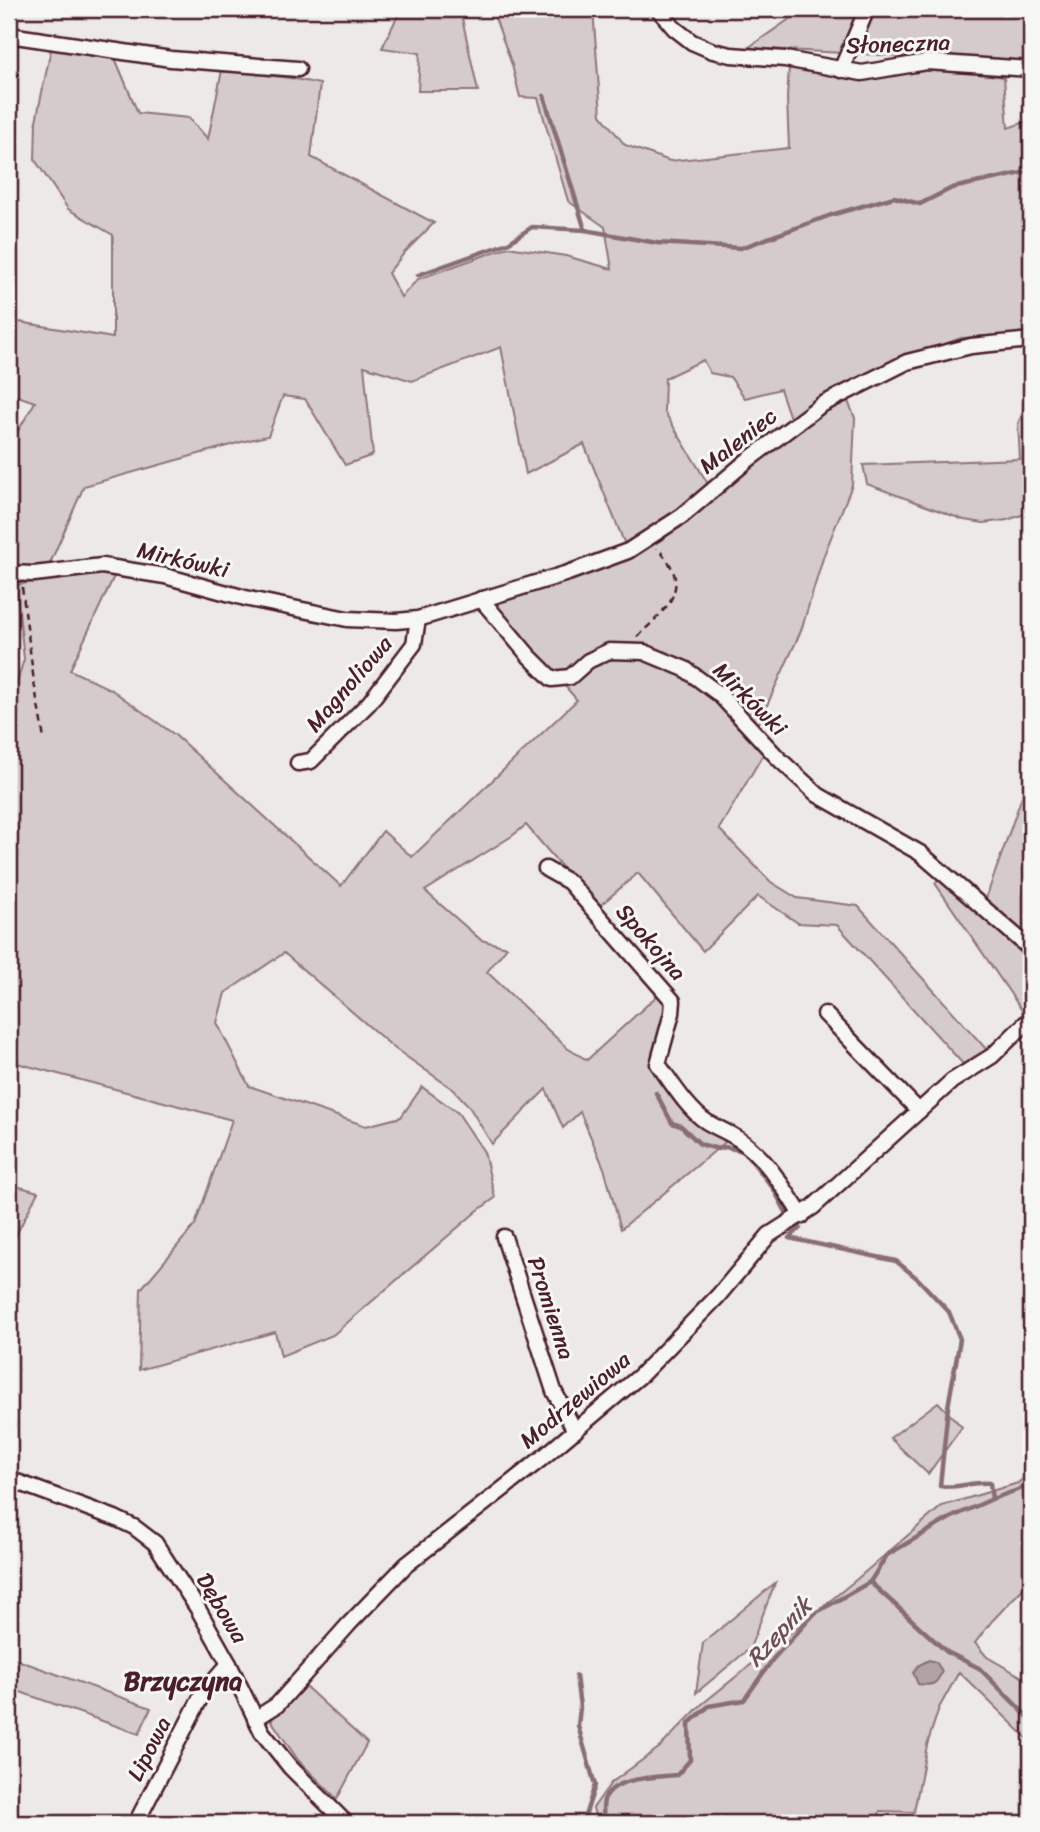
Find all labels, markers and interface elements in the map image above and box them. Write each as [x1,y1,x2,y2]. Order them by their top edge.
street label: Słoneczna [845,22,951,66]
street label: Maleniec [690,397,787,485]
street label: Mirkówki [133,530,234,591]
street label: Magnoliowa [295,626,403,742]
street label: Mirkówki [703,652,798,747]
street label: Spokojna [605,894,697,991]
street label: Promienna [515,1251,587,1365]
street label: Modrzewiowa [510,1340,641,1459]
street label: Dębowa [185,1564,260,1652]
water label: Rzepnik [735,1585,825,1677]
district label: Brzyczyna [124,1658,242,1704]
street label: Lipowa [115,1709,183,1789]

